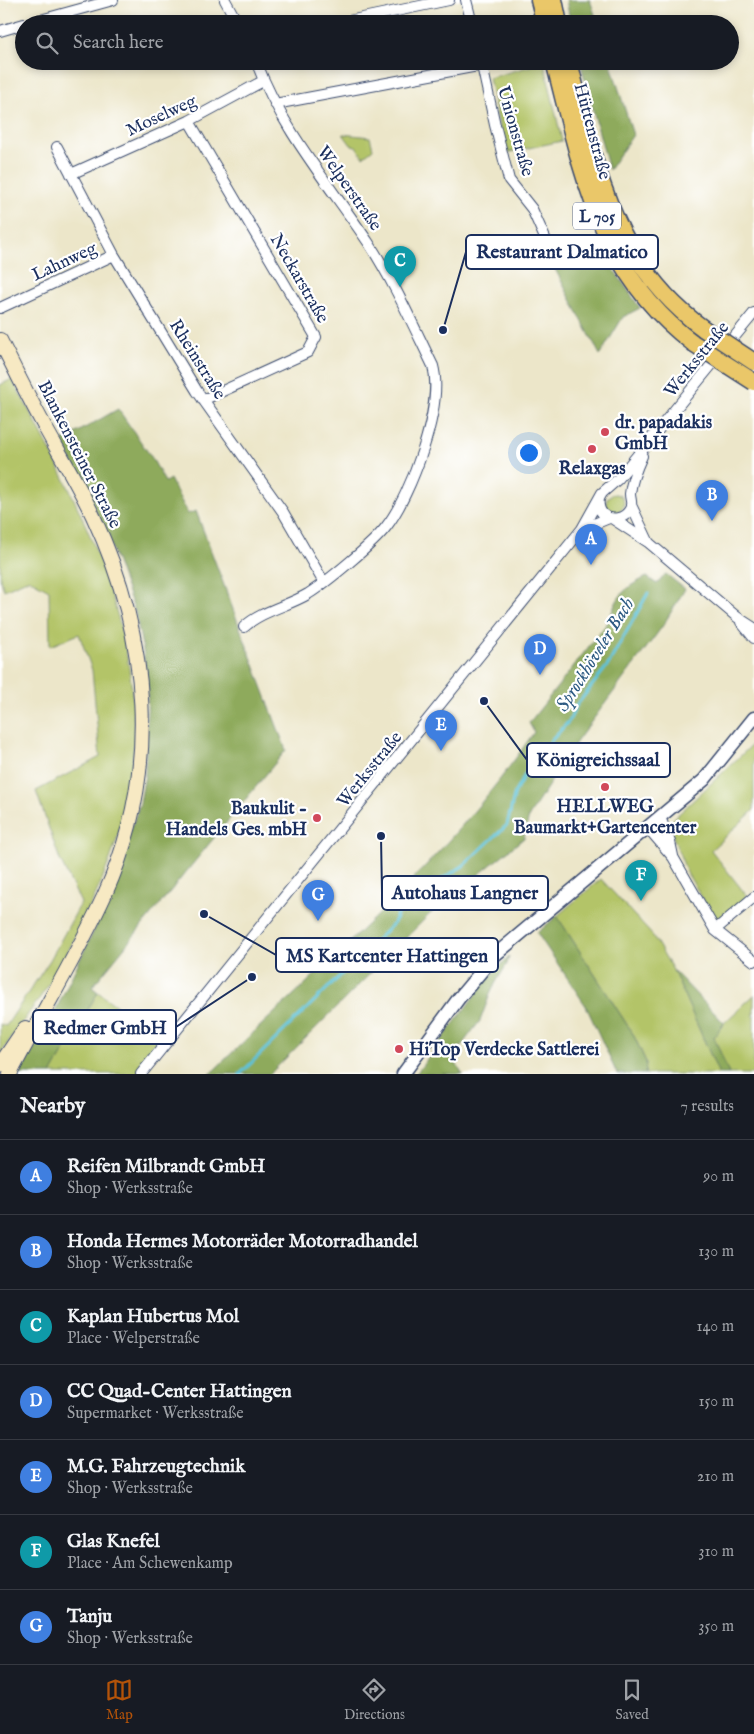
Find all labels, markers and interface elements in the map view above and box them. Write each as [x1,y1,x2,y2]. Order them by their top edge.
search box [15,15,739,70]
icon: search [33,29,61,57]
text: Search here [73,31,164,55]
street label: Hüttenstraße [568,81,615,182]
street label: Unionstraße [491,84,538,179]
street label: Moselweg [123,90,201,143]
street label: Welperstraße [311,142,386,236]
road number: L 705 [573,202,621,230]
street label: Neckarstraße [264,230,334,328]
callout: Restaurant Dalmatico [466,235,658,269]
street label: Lahnweg [28,237,101,287]
text: Restaurant Dalmatico [476,241,648,265]
pin: C [384,246,416,287]
street label: Rheinstraße [163,315,230,404]
street label: Werksstraße [659,317,735,403]
street label: Blankensteiner Straße [31,377,126,532]
place label: dr. papadakis GmbH [615,412,713,456]
marker: dr. papadakis GmbH [599,426,611,438]
your location [516,440,542,466]
marker: Relaxgas [586,443,598,455]
place label: Relaxgas [558,458,626,481]
pin: B [696,480,728,521]
pin: A [575,524,607,565]
water label: Sprockhöveler Bach [551,594,640,716]
pin: D [524,634,556,675]
pin: E [425,710,457,751]
street label: Werksstraße [332,727,408,813]
callout: Königreichssaal [527,743,670,777]
text: Königreichssaal [536,749,660,773]
marker: HELLWEG Baumarkt+Gartencenter [599,781,611,793]
place label: HELLWEG Baumarkt+Gartencenter [514,796,697,840]
place label: Baukulit - Handels Ges. mbH [166,798,308,842]
marker: Baukulit - Handels Ges. mbH [311,812,323,824]
pin: F [625,860,657,901]
callout: Autohaus Langner [382,876,548,910]
pin: G [302,880,334,921]
text: Autohaus Langner [391,882,539,906]
callout: MS Kartcenter Hattingen [276,938,498,972]
text: MS Kartcenter Hattingen [286,945,488,969]
callout: Redmer GmbH [33,1010,176,1044]
text: Redmer GmbH [43,1017,167,1041]
place label: HiTop Verdecke Sattlerei [409,1039,599,1062]
marker: HiTop Verdecke Sattlerei [393,1043,405,1055]
text: Nearby [20,1093,85,1120]
text: 7 results [680,1097,734,1117]
text: Reifen Milbrandt GmbH [67,1155,265,1179]
text: A [31,1167,41,1187]
text: 90 m [703,1167,734,1187]
text: Shop · Werksstraße [67,1179,193,1199]
text: Honda Hermes Motorräder Motorradhandel [67,1230,418,1254]
text: B [31,1242,41,1262]
text: 130 m [698,1242,734,1262]
text: Shop · Werksstraße [67,1254,193,1274]
text: Kaplan Hubertus Mol [67,1305,239,1329]
text: C [30,1317,42,1337]
text: 140 m [696,1317,734,1337]
text: Place · Welperstraße [67,1329,200,1349]
text: CC Quad-Center Hattingen [67,1380,292,1404]
text: D [30,1392,42,1412]
text: 150 m [699,1392,734,1412]
text: Supermarket · Werksstraße [67,1404,244,1424]
text: M.G. Fahrzeugtechnik [67,1455,245,1479]
text: E [30,1467,42,1487]
text: 210 m [697,1467,734,1487]
text: Shop · Werksstraße [67,1479,193,1499]
text: Glas Knefel [67,1530,160,1554]
text: F [31,1542,41,1562]
text: 310 m [698,1542,734,1562]
text: Place · Am Schewenkamp [67,1554,233,1574]
text: Tanju [67,1605,112,1629]
text: G [30,1617,42,1637]
text: 350 m [699,1617,734,1637]
text: Shop · Werksstraße [67,1629,193,1649]
tab: Map [105,1676,133,1724]
tab: Directions [344,1676,405,1724]
tab: Saved [616,1676,649,1724]

